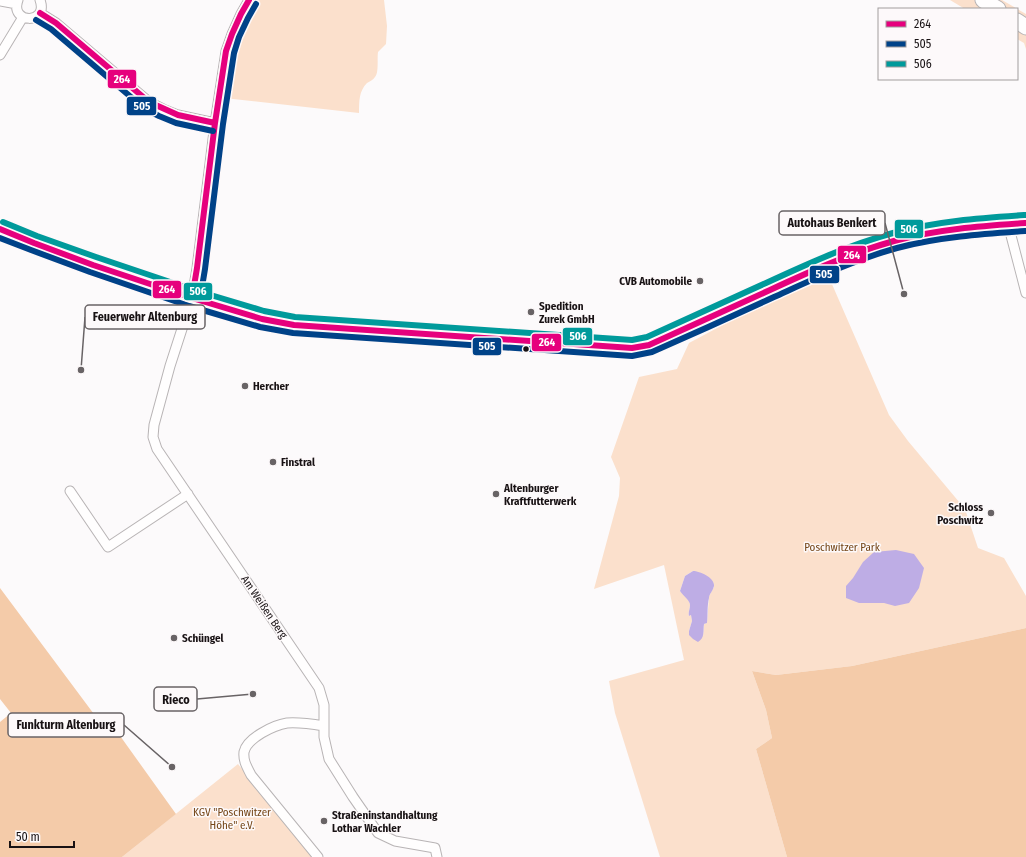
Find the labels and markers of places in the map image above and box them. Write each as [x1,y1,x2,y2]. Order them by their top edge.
callout: Autohaus Benkert [779,211,885,235]
place label: CVB Automobile [619,275,692,288]
marker: CVB Automobile [695,276,705,286]
place label: Spedition Zurek GmbH [539,300,595,326]
callout: Feuerwehr Altenburg [85,305,205,329]
marker: Spedition Zurek GmbH [526,307,536,317]
unlabelled marker [521,344,531,354]
place label: Hercher [253,380,290,393]
marker: Hercher [240,381,250,391]
place label: Finstral [281,456,316,469]
marker: Finstral [268,457,278,467]
place label: Altenburger Kraftfutterwerk [503,482,577,508]
marker: Altenburger Kraftfutterwerk [491,489,501,499]
place label: Schloss Poschwitz [937,501,983,527]
marker: Schloss Poschwitz [986,508,996,518]
place label: Schüngel [182,632,225,645]
marker: Schüngel [169,633,179,643]
callout: Rieco [154,687,197,711]
callout: Funkturm Altenburg [8,713,124,737]
place label: Straßeninstandhaltung Lothar Wachler [332,809,438,835]
marker: Straßeninstandhaltung Lothar Wachler [319,816,329,826]

